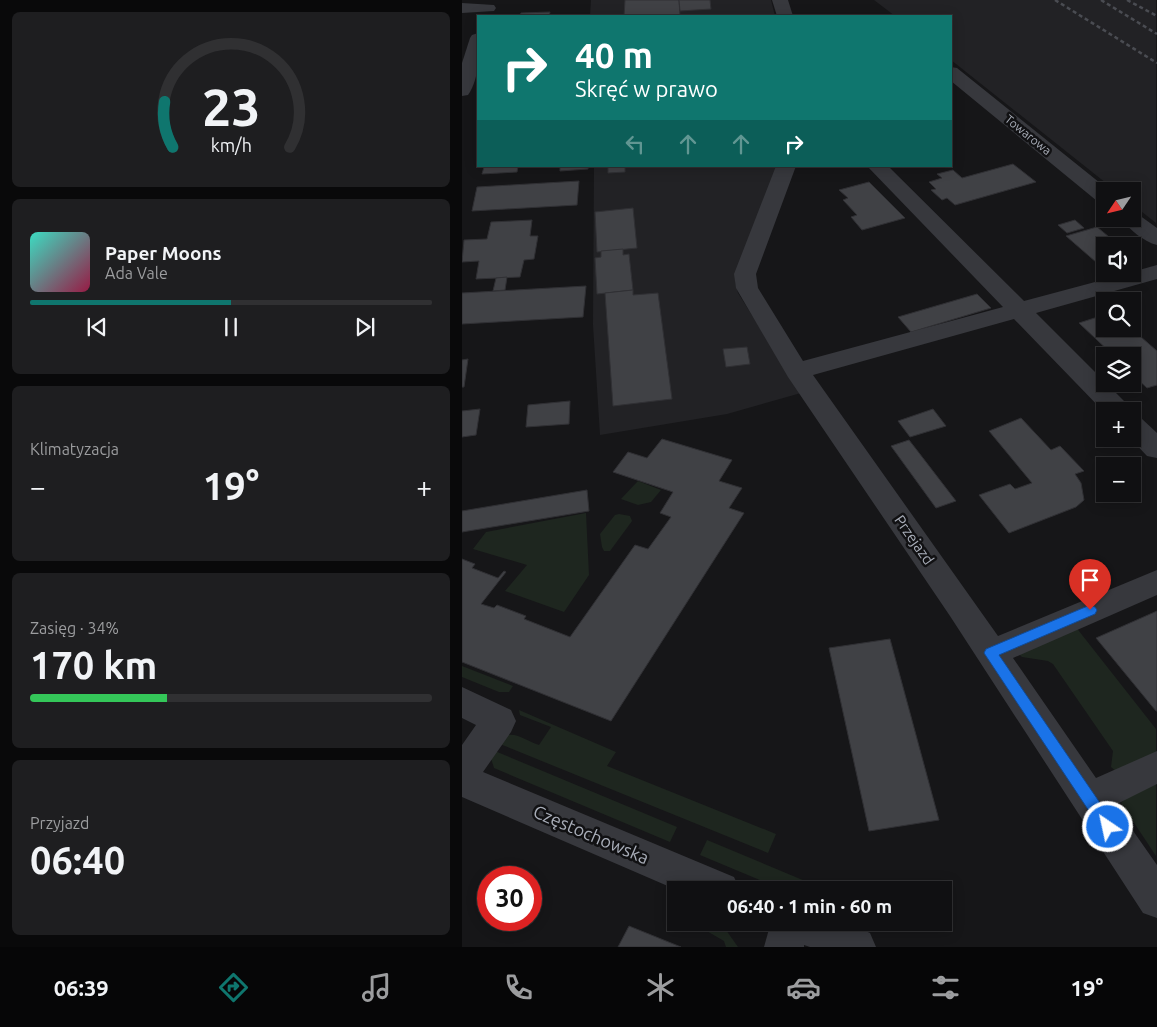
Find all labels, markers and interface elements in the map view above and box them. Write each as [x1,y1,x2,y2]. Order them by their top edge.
icon: right [492,35,557,100]
text: 40 m [575,35,653,75]
text: Skręć w prawo [575,76,718,101]
text: 23 [202,78,260,136]
street label: Towarowa [1003,112,1054,157]
icon: left [621,130,649,158]
icon: ahead [674,130,702,158]
icon: ahead [727,130,755,158]
icon: right [780,130,808,158]
text: km/h [210,135,252,155]
north arrow [1096,182,1141,228]
map controls [1096,182,1141,502]
button: sound [1096,237,1141,282]
text: Paper Moons [105,242,222,264]
text: Ada Vale [105,264,168,282]
button: search [1096,292,1141,337]
icon: previous [83,313,111,341]
icon: pause [217,313,245,341]
icon: next [351,313,379,341]
button: layers [1096,347,1141,392]
button: + [1096,402,1141,447]
text: Klimatyzacja [30,440,119,458]
button: − [1096,457,1141,502]
text: 19° [203,465,259,507]
text: − [30,471,46,502]
text: + [416,471,432,502]
street label: Przejazd [891,512,938,568]
pin [1069,559,1111,610]
icon: arrive [1076,566,1104,594]
text: Zasięg · 34% [30,619,119,637]
text: 170 km [30,644,157,686]
position arrow [1081,800,1133,852]
street label: Częstochowska [531,801,652,867]
text: Przyjazd [30,814,89,832]
text: 06:40 [30,839,125,881]
speed limit sign: 30 [477,866,542,931]
text: 06:40 · 1 min · 60 m [727,895,892,917]
icon: directions [216,970,251,1005]
icon: music [359,970,394,1005]
icon: phone [501,970,536,1005]
icon: climate [643,970,678,1005]
icon: car [786,970,821,1005]
icon: filters [928,970,963,1005]
text: 06:39 [54,975,109,1000]
text: 19° [1071,975,1103,1000]

